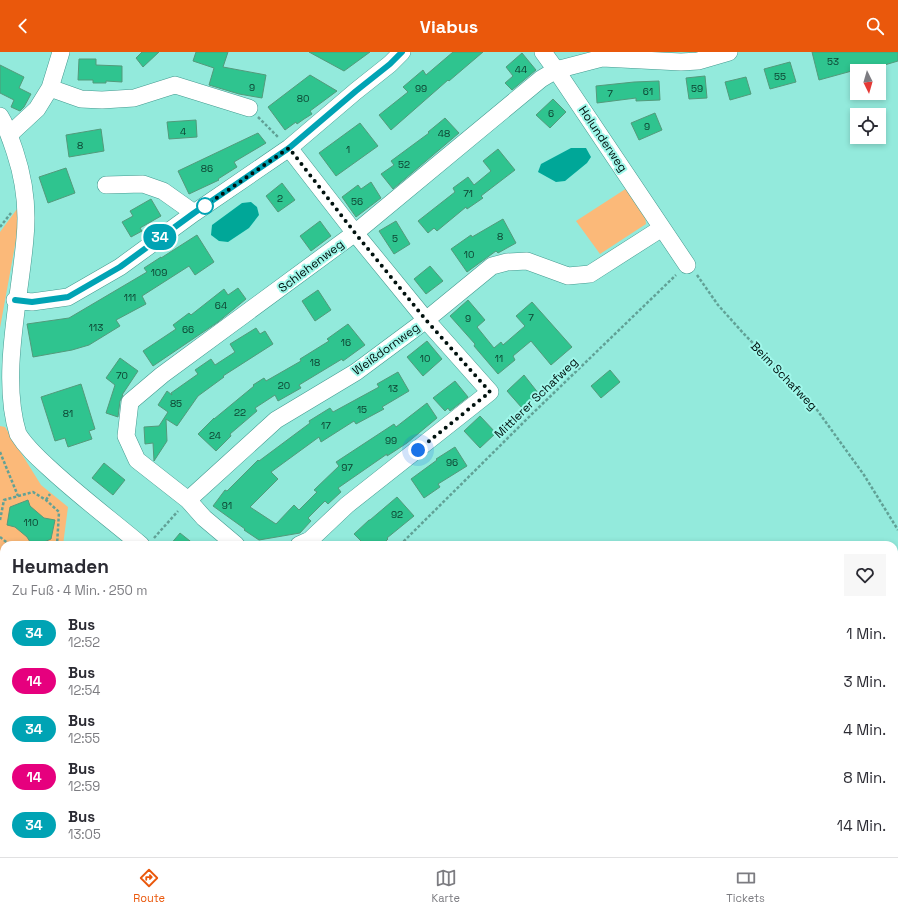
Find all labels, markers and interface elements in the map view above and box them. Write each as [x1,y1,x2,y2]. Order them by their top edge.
icon: back [12,15,34,37]
text: Viabus [420,15,478,38]
icon: search [864,15,886,37]
house number: 53 [827,55,839,68]
house number: 44 [515,63,527,76]
north arrow [850,64,886,100]
map controls [850,64,886,144]
house number: 55 [774,70,786,83]
house number: 9 [249,81,255,94]
house number: 99 [415,82,427,95]
house number: 59 [691,82,703,95]
house number: 61 [643,85,653,98]
house number: 7 [607,87,613,100]
house number: 80 [297,92,309,105]
street label: Holunderweg [575,103,631,175]
house number: 6 [548,107,554,120]
button: locate [850,108,886,144]
house number: 9 [644,120,650,133]
house number: 4 [180,125,186,138]
house number: 48 [438,127,450,140]
house number: 8 [77,139,83,152]
house number: 1 [346,143,350,156]
house number: 52 [398,158,410,171]
house number: 86 [201,162,213,175]
house number: 71 [463,187,473,200]
house number: 2 [277,192,283,205]
house number: 56 [351,195,363,208]
unlabelled marker [196,197,214,215]
line badge: 34 [142,224,178,250]
text: 34 [151,228,169,246]
house number: 8 [497,230,503,243]
house number: 5 [392,232,398,245]
street label: Schlehenweg [275,236,347,296]
house number: 10 [464,248,474,261]
house number: 109 [151,266,167,279]
house number: 111 [124,291,136,304]
house number: 64 [215,299,227,312]
house number: 7 [528,311,534,324]
house number: 9 [465,312,471,325]
street label: Weißdornweg [349,319,423,379]
house number: 113 [89,321,103,334]
house number: 66 [182,323,194,336]
house number: 16 [341,336,351,349]
street label: Beim Schafweg [747,338,821,414]
house number: 10 [420,352,430,365]
house number: 11 [495,352,503,365]
street label: Mittlerer Schafweg [491,354,581,442]
house number: 18 [310,356,320,369]
house number: 70 [116,369,128,382]
house number: 20 [278,379,290,392]
house number: 13 [388,382,398,395]
house number: 85 [170,397,182,410]
house number: 15 [357,403,367,416]
house number: 22 [234,406,246,419]
house number: 81 [63,407,73,420]
house number: 17 [321,419,331,432]
house number: 24 [209,429,221,442]
house number: 99 [385,434,397,447]
your location [408,440,428,460]
house number: 96 [446,456,458,469]
house number: 97 [341,461,353,474]
house number: 91 [222,499,232,512]
house number: 92 [391,508,403,521]
house number: 110 [24,516,38,529]
text: Heumaden [12,554,109,579]
button: heart [844,554,886,596]
text: Zu Fuß · 4 Min. · 250 m [12,582,147,599]
text: Bus [68,615,95,634]
text: 34 [25,624,43,642]
text: 1 Min. [846,624,886,643]
text: 12:52 [68,634,100,651]
text: Bus [68,663,95,682]
text: 14 [26,672,42,690]
text: 3 Min. [843,672,886,691]
text: 12:54 [68,682,100,699]
text: Bus [68,711,95,730]
text: 34 [25,720,43,738]
text: 4 Min. [843,720,886,739]
text: 12:55 [68,730,100,747]
text: Bus [68,759,95,778]
text: 14 [26,768,42,786]
text: 8 Min. [843,768,886,787]
text: 12:59 [68,778,100,795]
text: Bus [68,807,95,826]
text: 34 [25,816,43,834]
text: 14 Min. [837,816,886,835]
text: 13:05 [68,826,101,843]
tab: Route [133,867,165,905]
tab: Karte [431,867,460,905]
tab: Tickets [726,867,765,905]

